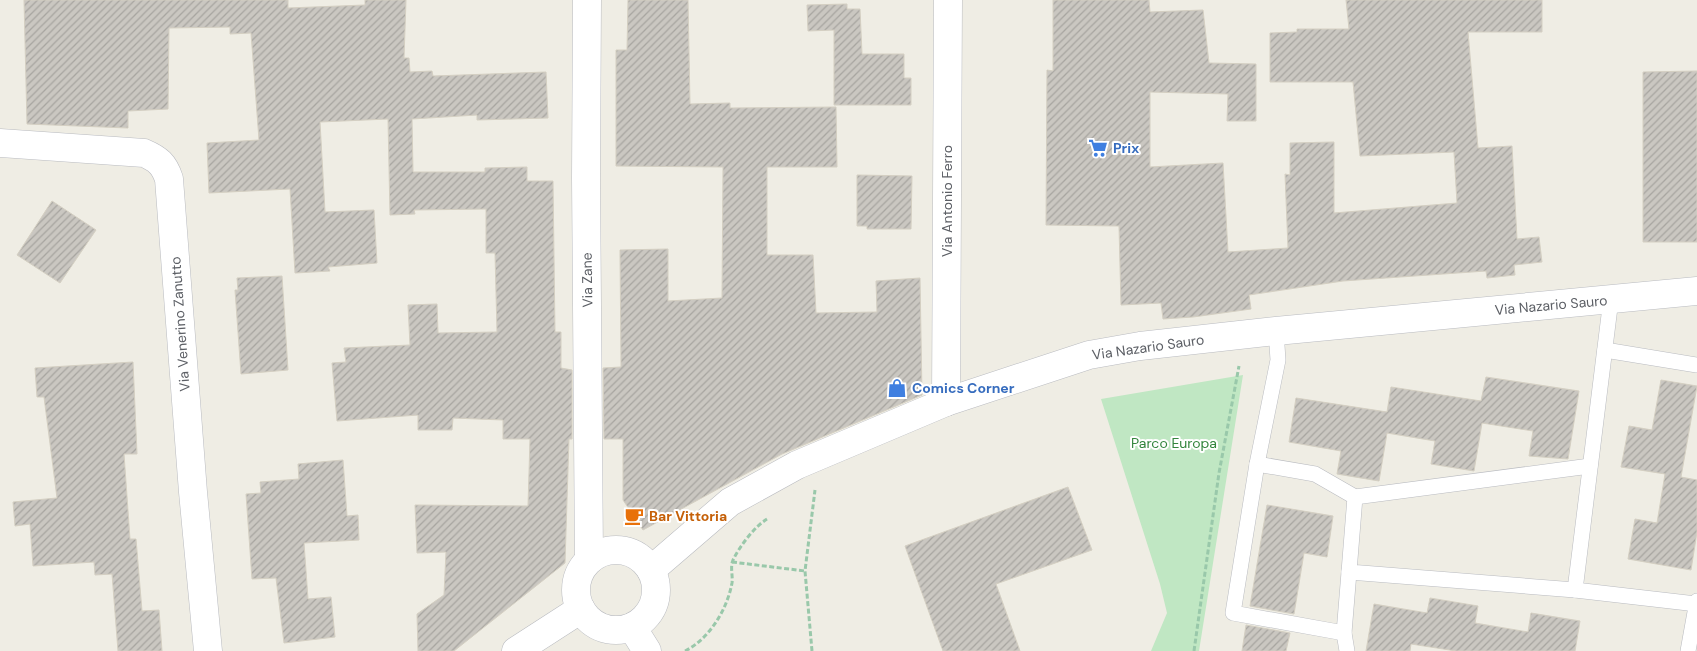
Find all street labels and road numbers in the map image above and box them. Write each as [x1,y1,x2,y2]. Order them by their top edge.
street label: Via Antonio Ferro [938,145,956,257]
street label: Via Zane [578,252,596,308]
street label: Via Venerino Zanutto [166,256,194,392]
street label: Via Nazario Sauro [1494,291,1608,319]
street label: Via Nazario Sauro [1091,330,1205,364]

